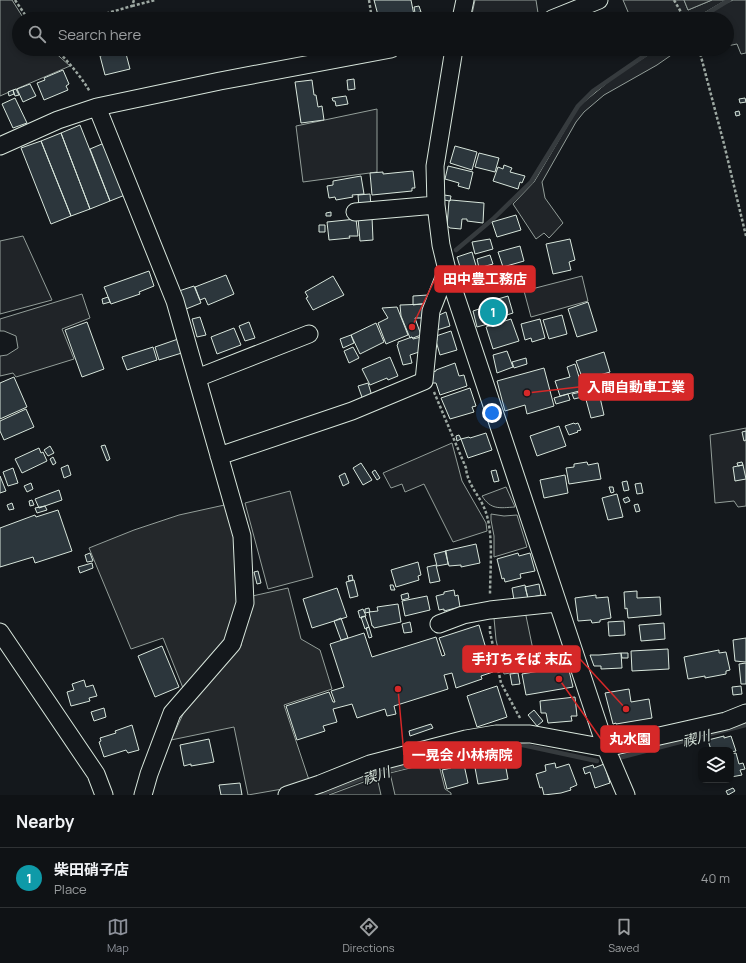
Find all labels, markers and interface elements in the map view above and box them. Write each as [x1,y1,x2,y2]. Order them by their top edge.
search box [12,12,734,56]
icon: search [26,23,48,45]
text: Search here [58,24,141,45]
callout: 田中豊工務店 [435,266,535,292]
text: 田中豊工務店 [443,269,527,288]
pin: 1 [480,297,506,327]
callout: 入間自動車工業 [579,374,693,400]
text: 入間自動車工業 [587,377,685,396]
your location [482,403,502,423]
callout: 手打ちそば 末広 [463,646,580,672]
text: 手打ちそば 末広 [472,649,572,668]
water label: 禊川 [680,725,714,751]
callout: 丸水園 [601,726,659,752]
text: 丸水園 [609,729,651,748]
callout: 一晃会 小林病院 [404,742,521,768]
text: 一晃会 小林病院 [412,745,512,764]
map controls [698,747,734,783]
button: layers [698,747,734,783]
water label: 禊川 [360,761,394,788]
text: Nearby [16,810,74,833]
text: 柴田硝子店 [54,859,129,880]
text: 1 [26,869,32,887]
text: 40 m [701,869,730,887]
text: Place [54,880,87,898]
tab: Map [107,916,129,955]
tab: Directions [342,916,395,955]
tab: Saved [608,916,639,955]

